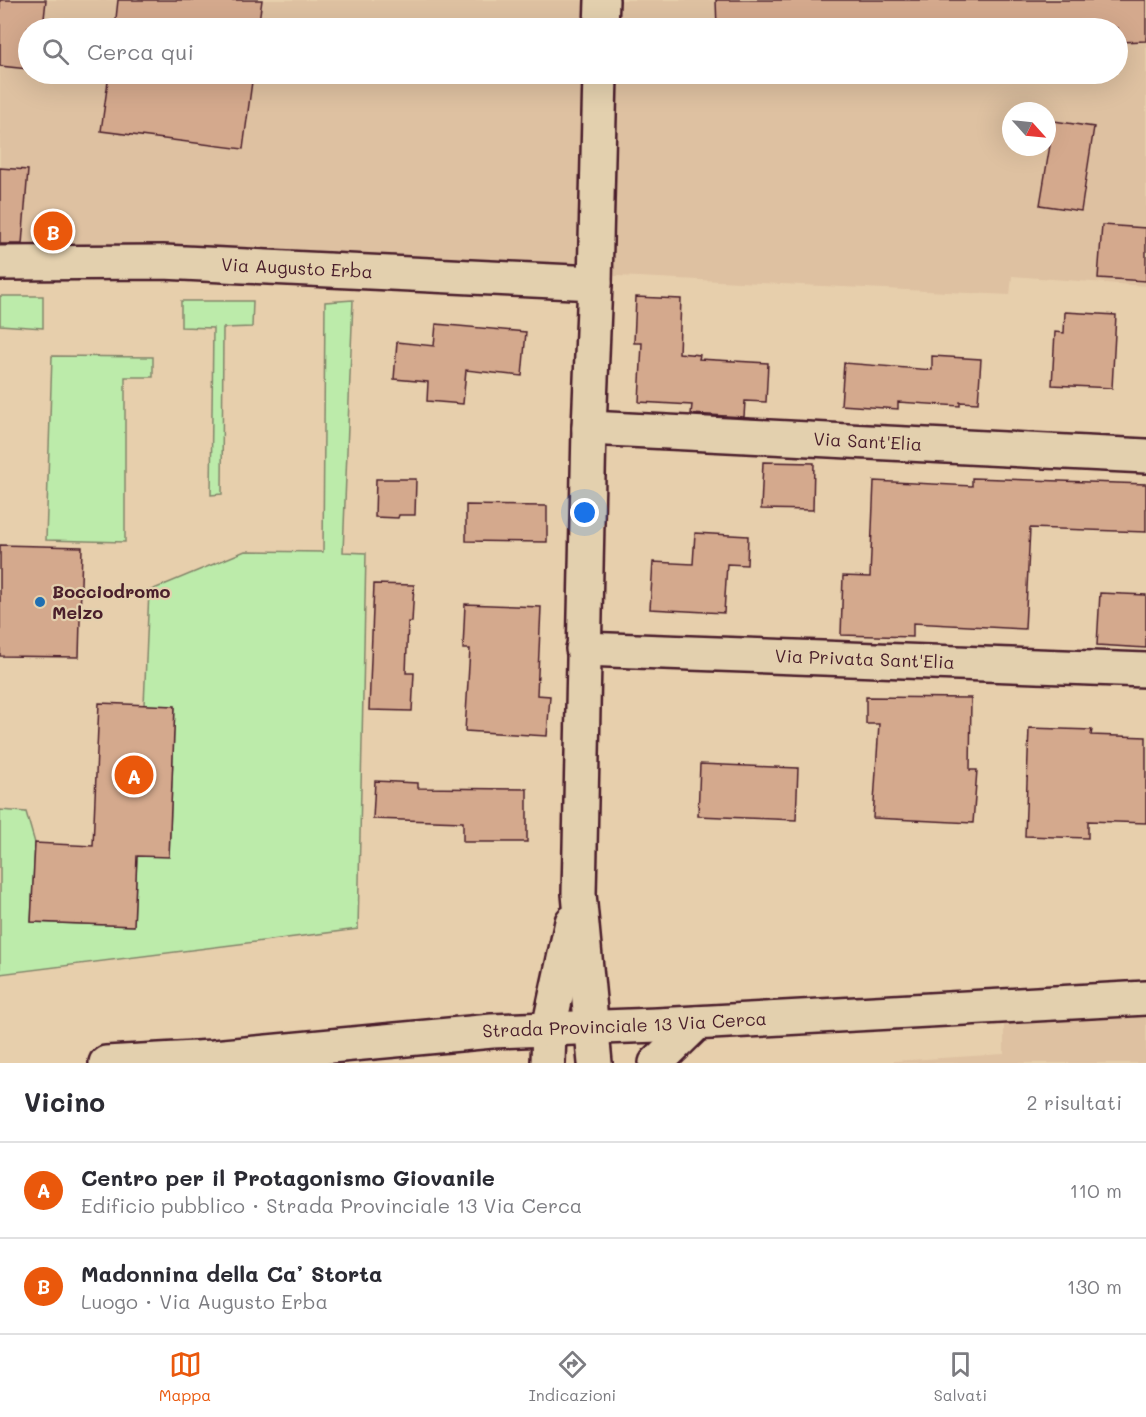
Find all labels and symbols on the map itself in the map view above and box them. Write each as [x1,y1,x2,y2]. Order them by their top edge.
north arrow [1002,102,1056,156]
pin: B [34,208,72,254]
street label: Via Augusto Erba [220,252,373,283]
street label: Via Sant'Elia [813,426,923,456]
your location [570,498,599,527]
place label: Bocciodromo Melzo [52,579,171,624]
marker: Bocciodromo Melzo [33,595,47,609]
street label: Via Privata Sant'Elia [774,643,955,674]
pin: A [114,752,154,798]
street label: Strada Provinciale 13 Via Cerca [481,1006,767,1043]

